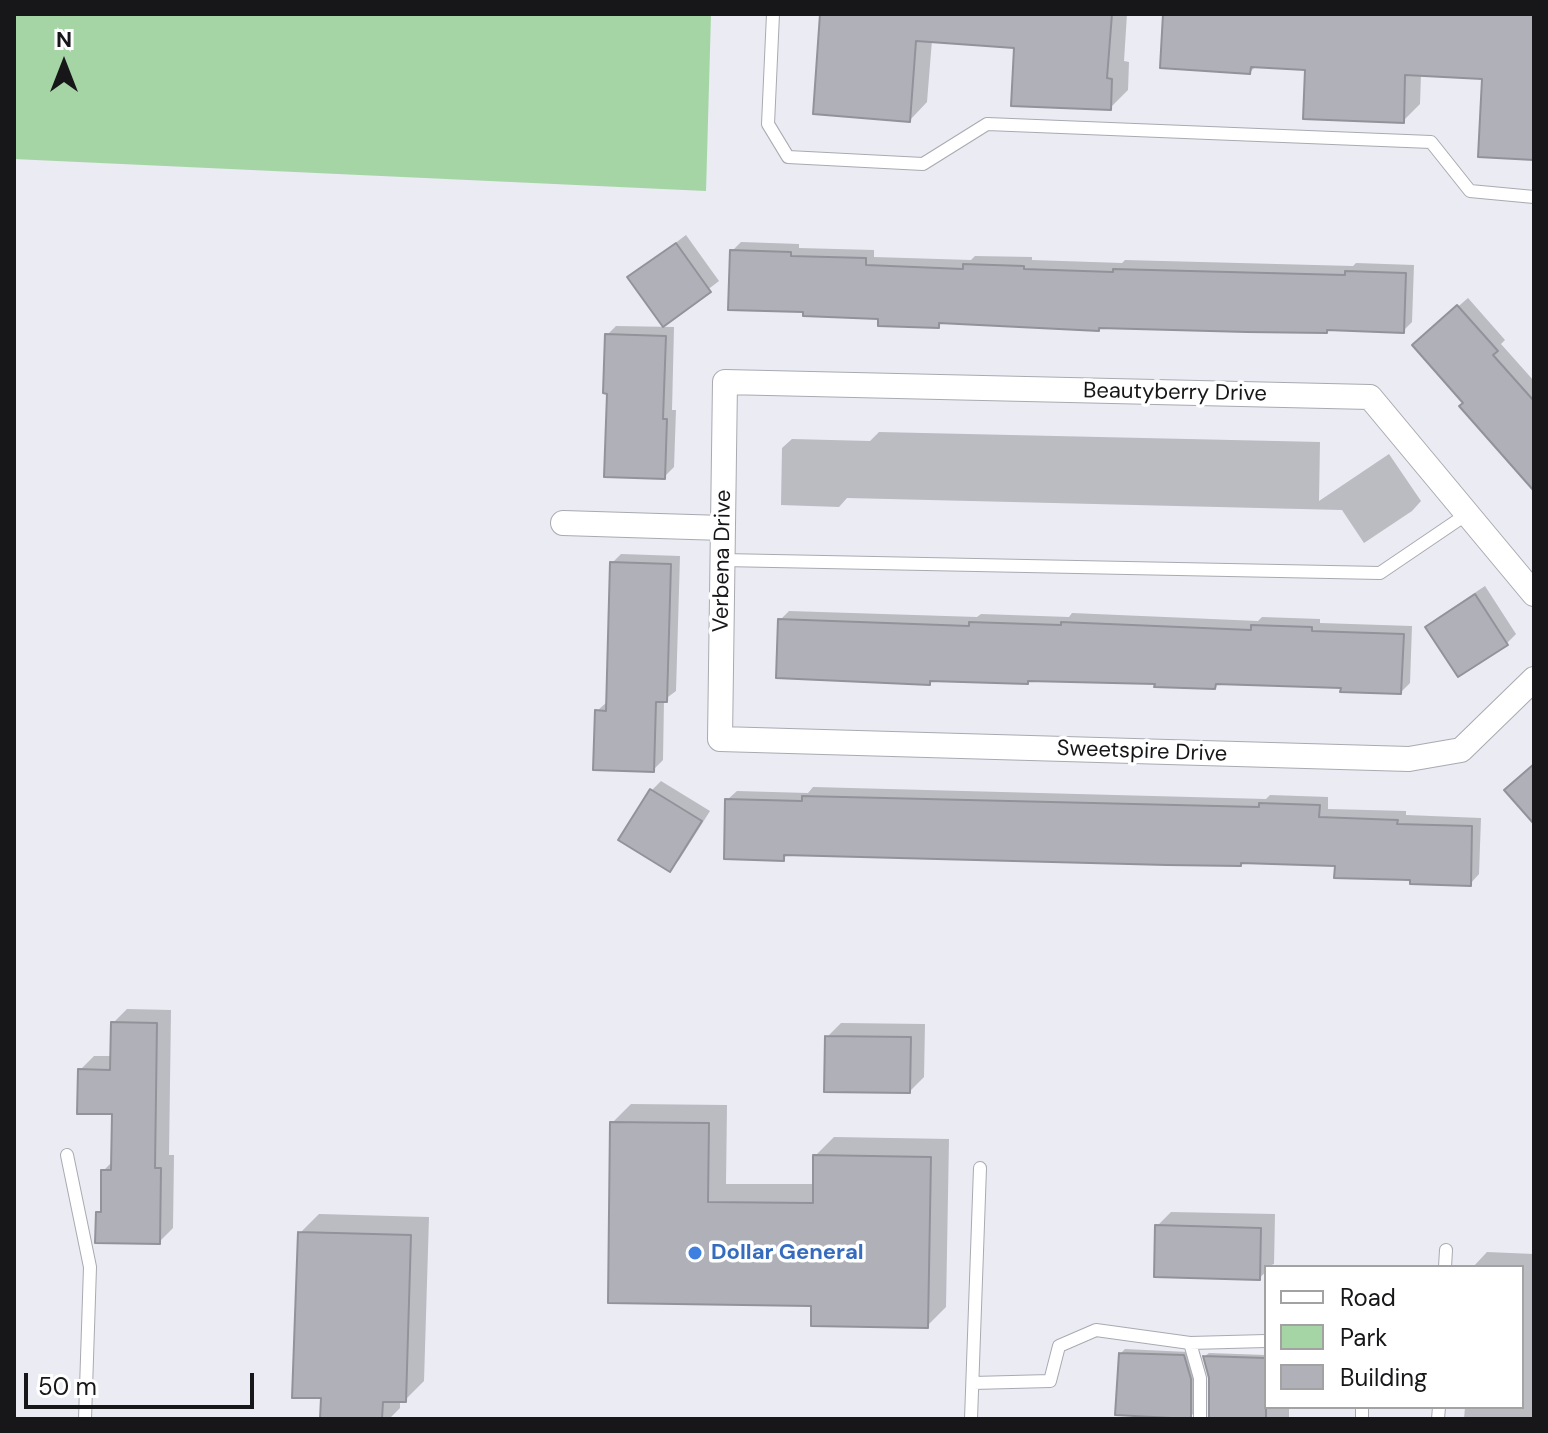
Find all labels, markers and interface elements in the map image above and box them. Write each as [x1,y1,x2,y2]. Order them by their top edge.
north arrow [24,24,104,104]
text: N [56,25,72,54]
street label: Beautyberry Drive [1083,378,1267,408]
street label: Verbena Drive [709,489,737,633]
street label: Sweetspire Drive [1056,736,1228,768]
place label: Dollar General [711,1240,864,1266]
marker: Dollar General [686,1244,704,1262]
legend [1264,1265,1524,1409]
text: Road [1340,1282,1396,1313]
text: Park [1340,1322,1387,1353]
scale bar [28,1357,258,1407]
text: Building [1340,1362,1427,1393]
text: 50 m [38,1371,97,1402]

